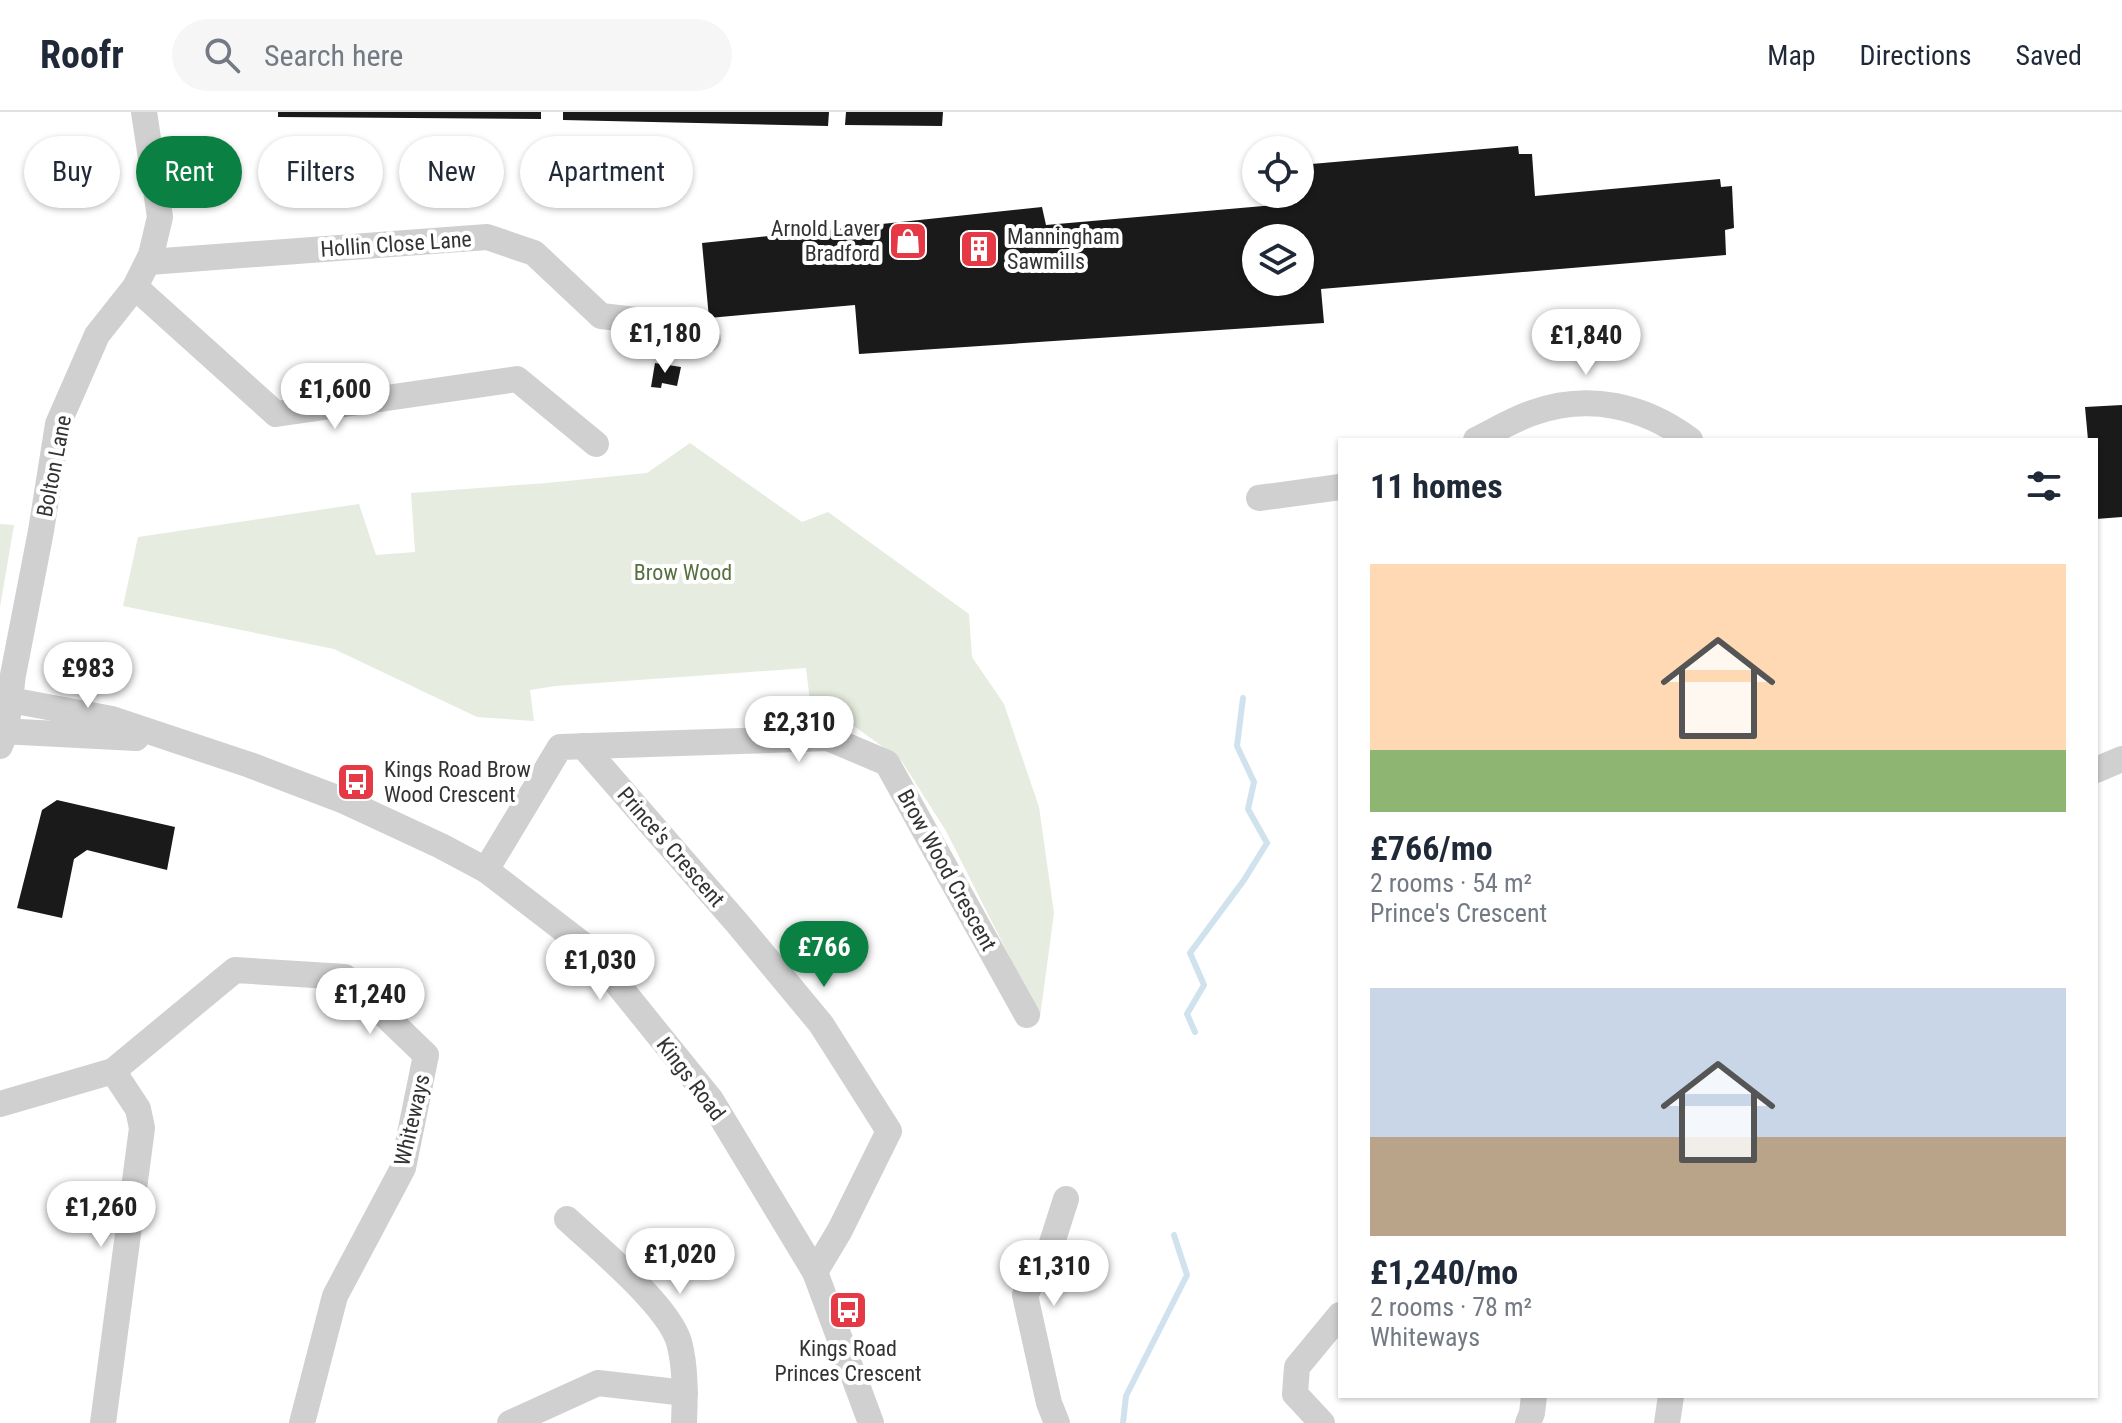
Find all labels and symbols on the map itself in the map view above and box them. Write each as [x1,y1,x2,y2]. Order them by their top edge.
place label: Arnold Laver Bradford [771,216,880,266]
shop icon: Arnold Laver Bradford [887,220,929,262]
place label: Manningham Sawmills [1007,224,1120,274]
street label: Hollin Close Lane [320,226,472,262]
building icon: Manningham Sawmills [958,228,1000,270]
pin: £1,180 [600,307,730,375]
pin: £1,840 [1521,309,1651,377]
pin: £1,600 [270,363,400,431]
street label: Bolton Lane [32,413,76,519]
park label: Brow Wood [634,560,732,585]
pin: £983 [41,642,135,710]
pin: £2,310 [734,696,864,764]
place label: Kings Road Brow Wood Crescent [384,757,531,807]
bus stop icon: Kings Road Brow Wood Crescent [335,761,377,803]
street label: Prince's Crescent [612,782,730,912]
street label: Brow Wood Crescent [892,785,1002,955]
pin: £766 [777,921,871,989]
pin: £1,030 [535,934,665,1002]
pin: £1,240 [305,968,435,1036]
street label: Kings Road [652,1032,730,1126]
street label: Whiteways [389,1072,435,1168]
pin: £1,260 [36,1181,166,1249]
pin: £1,020 [615,1228,745,1296]
pin: £1,310 [989,1240,1119,1308]
bus stop icon: Kings Road Princes Crescent [827,1289,869,1331]
place label: Kings Road Princes Crescent [774,1336,922,1386]

